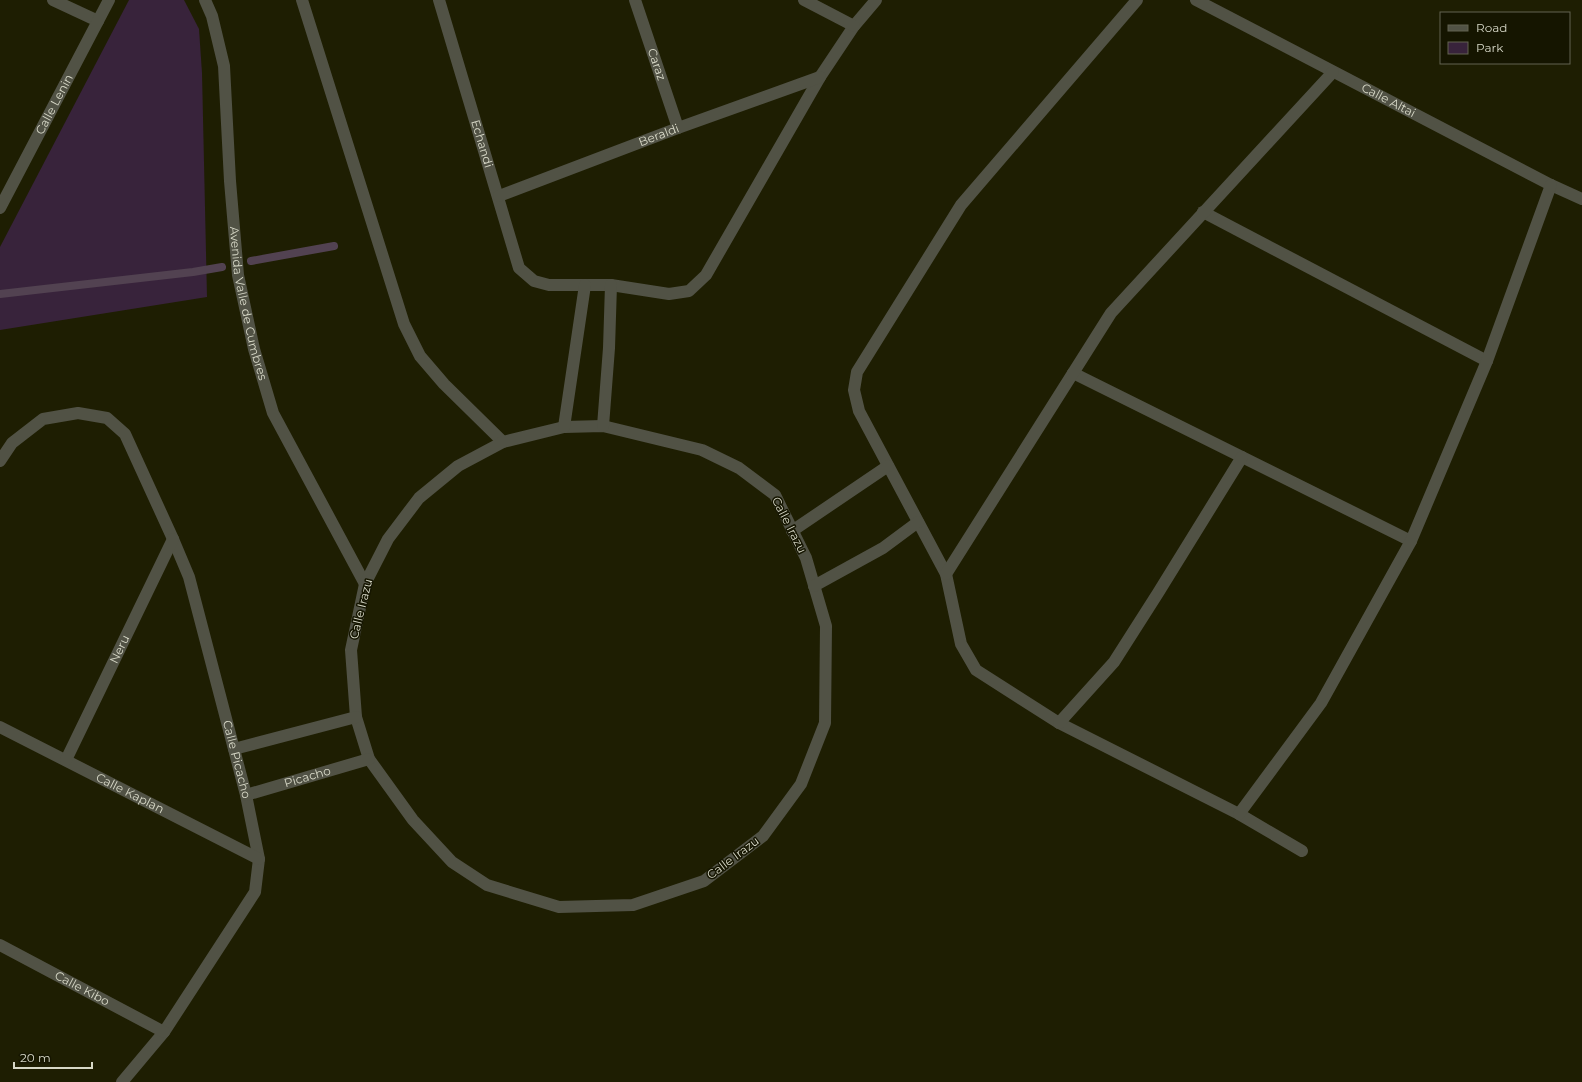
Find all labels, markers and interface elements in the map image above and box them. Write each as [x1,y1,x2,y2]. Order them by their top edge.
legend [1440,12,1570,64]
text: Road [1476,20,1507,35]
text: Park [1476,40,1504,55]
street label: Caraz [645,46,670,82]
street label: Calle Lenin [32,71,76,137]
street label: Calle Altai [1359,80,1418,120]
street label: Echandi [468,118,497,169]
street label: Beraldi [636,120,681,149]
street label: Avenida Valle de Cumbres [227,226,271,382]
street label: Calle Irazu [769,494,810,556]
street label: Calle Irazu [346,577,375,641]
street label: Neru [106,632,132,666]
street label: Calle Picacho [220,718,255,800]
street label: Picacho [282,763,332,790]
street label: Calle Kaplan [94,769,167,816]
street label: Calle Irazu [704,833,762,882]
street label: Calle Kibo [52,967,112,1009]
scale bar [14,1044,92,1070]
text: 20 m [20,1050,51,1065]

